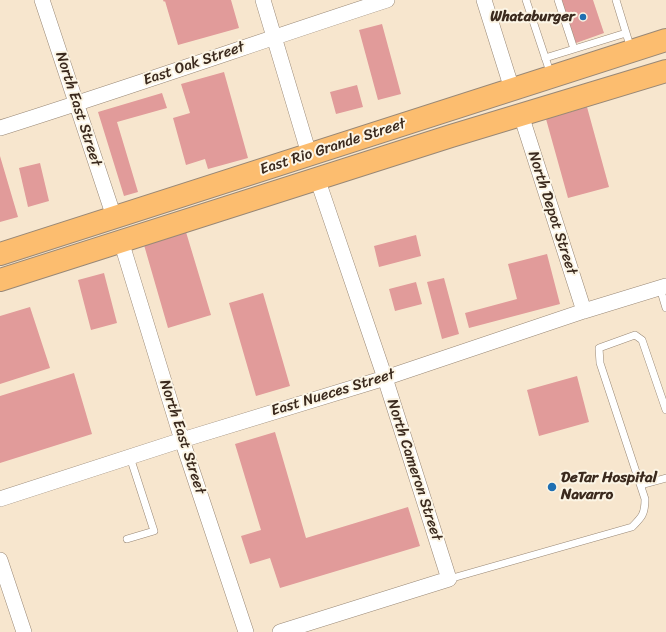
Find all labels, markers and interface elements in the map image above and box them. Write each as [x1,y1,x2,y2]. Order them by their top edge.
place label: Whataburger [490,8,575,26]
marker: Whataburger [578,12,588,22]
street label: East Oak Street [141,38,247,90]
street label: North East Street [51,49,105,169]
street label: East Rio Grande Street [258,115,408,179]
street label: North Depot Street [524,149,580,277]
street label: East Nueces Street [269,366,397,420]
street label: North East Street [155,377,209,497]
street label: North Cameron Street [383,397,445,543]
place label: DeTar Hospital Navarro [561,469,657,504]
marker: DeTar Hospital Navarro [546,481,558,493]

